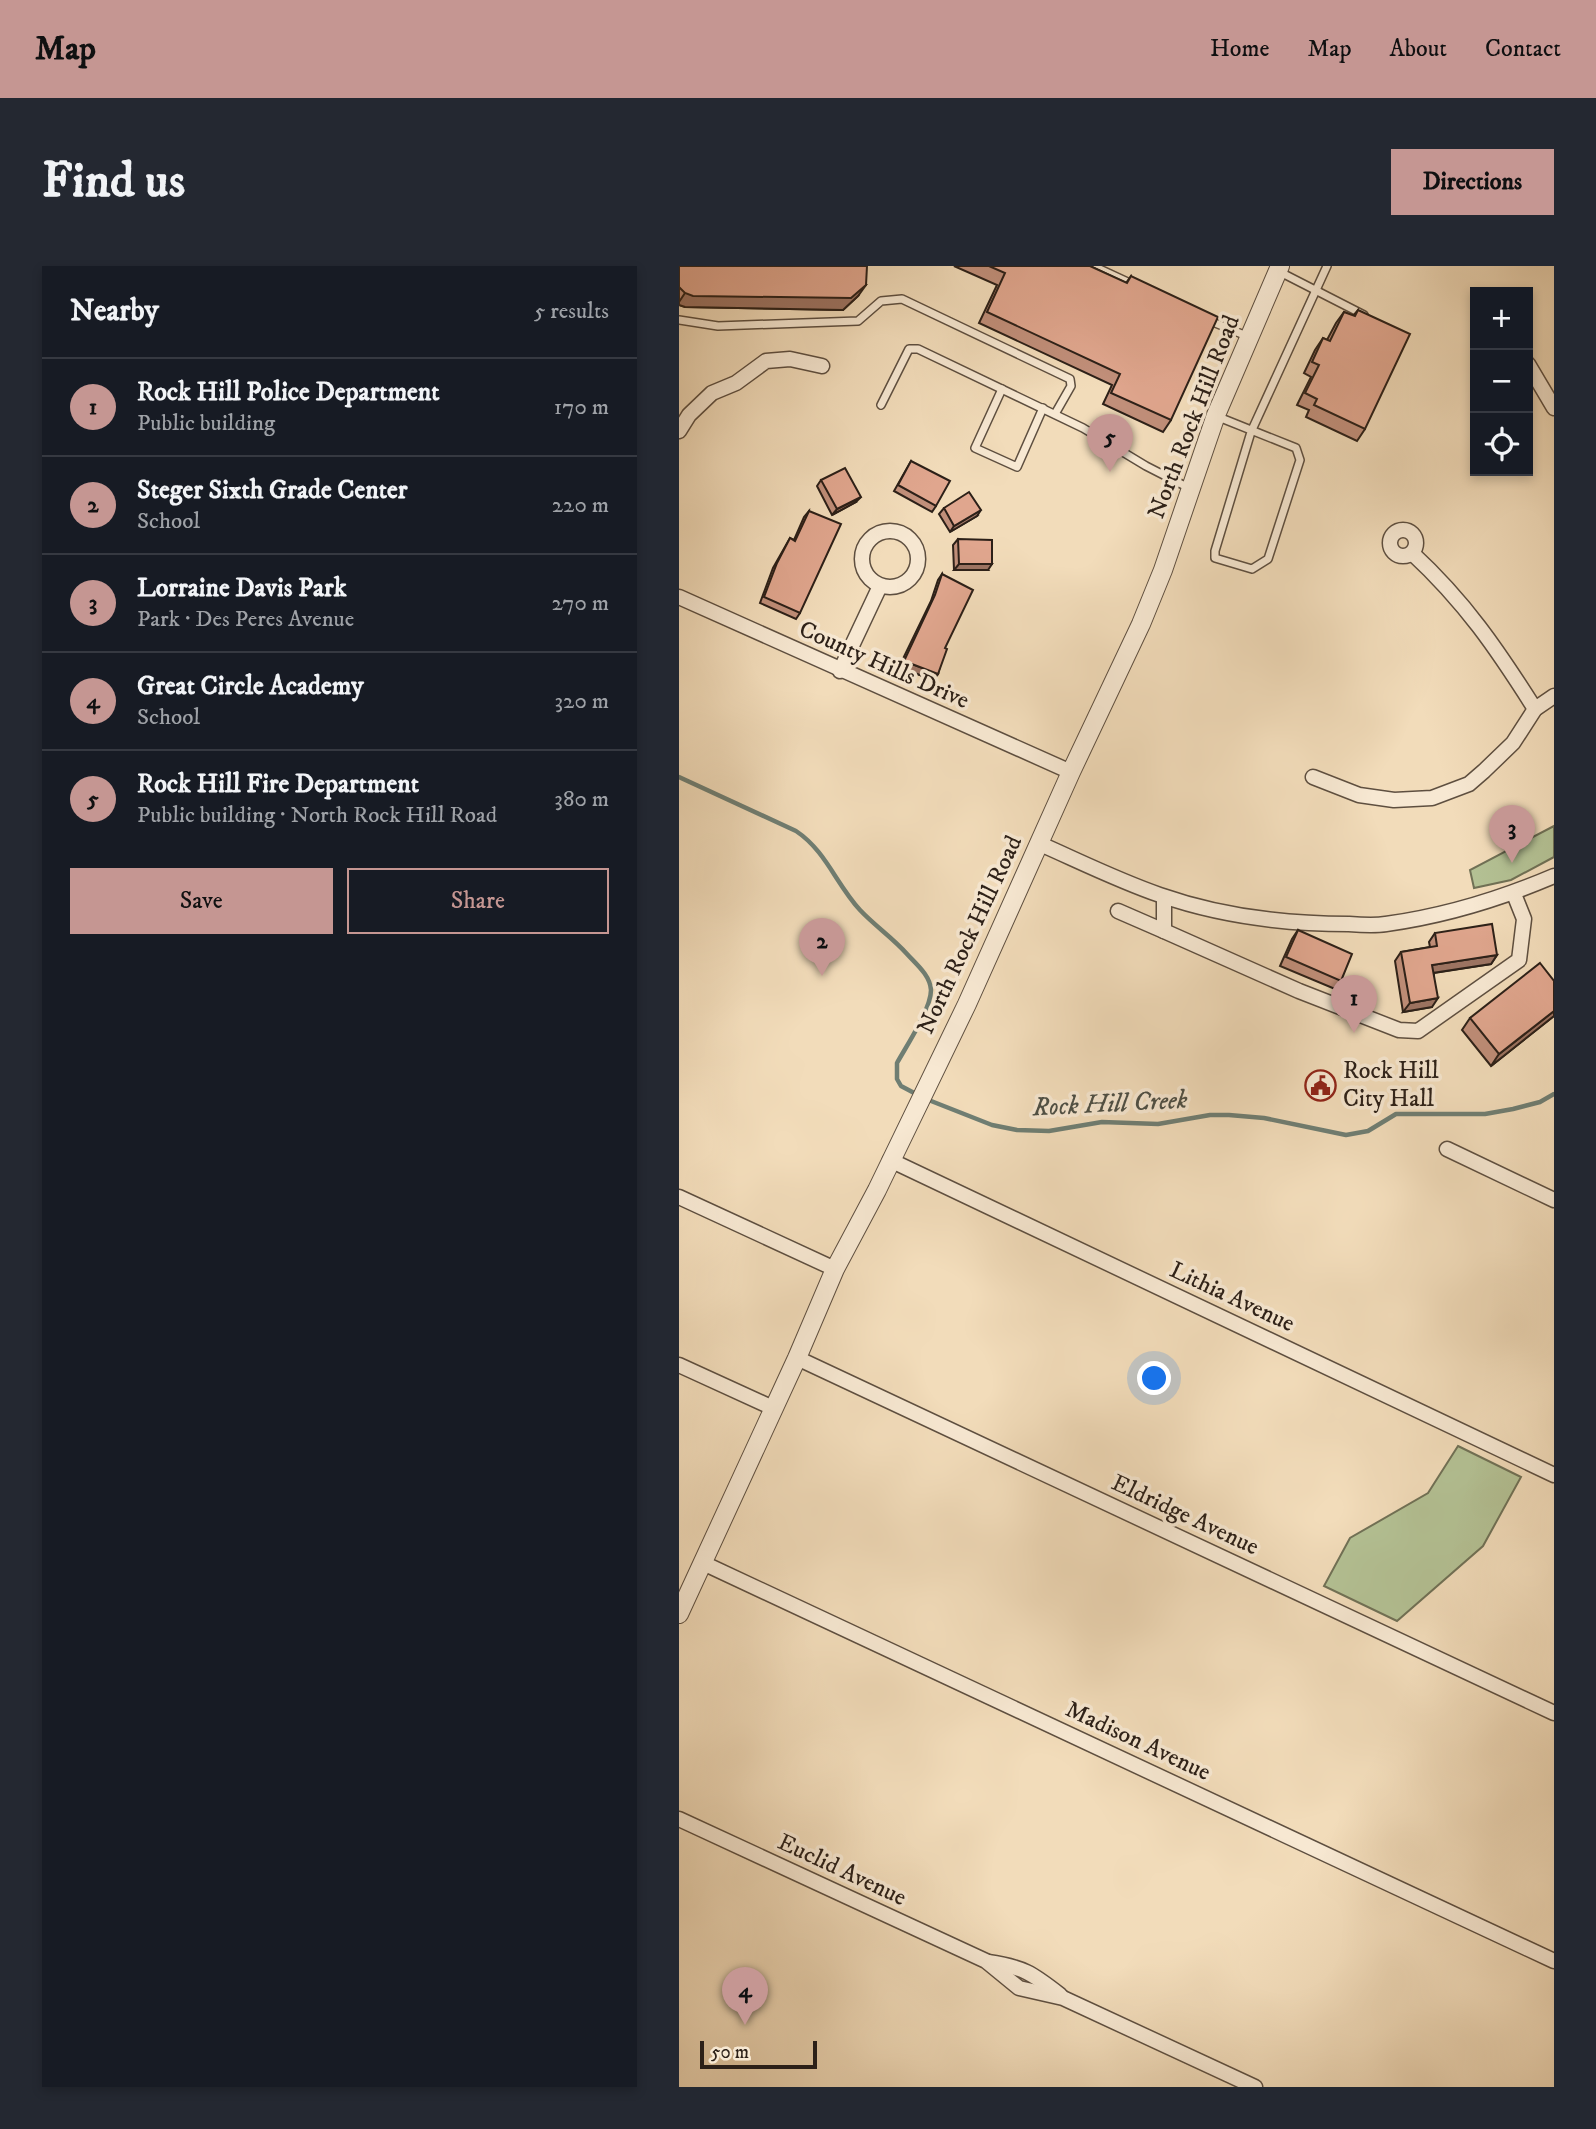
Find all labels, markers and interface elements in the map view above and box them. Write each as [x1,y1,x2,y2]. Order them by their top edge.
text: Map [35,29,96,70]
text: Home [1210,34,1269,64]
text: Map [1307,34,1352,64]
text: About [1390,34,1447,64]
text: Contact [1485,34,1561,64]
button: Directions [1391,149,1554,215]
text: Find us [42,151,185,213]
map controls [1470,287,1533,476]
button: + [1470,287,1533,350]
text: Nearby [70,293,159,330]
text: 5 results [534,297,609,326]
street label: North Rock Hill Road [1141,311,1247,523]
button: − [1470,350,1533,413]
text: Rock Hill Police Department [137,376,440,409]
text: 1 [89,393,97,422]
text: 170 m [554,393,609,422]
text: Public building [137,409,275,438]
button: locate [1470,413,1533,476]
pin: 5 [1087,414,1133,472]
text: Steger Sixth Grade Center [137,474,408,507]
text: 2 [87,491,99,520]
text: 220 m [552,491,609,520]
text: School [137,507,200,536]
text: Lorraine Davis Park [137,572,347,605]
text: 3 [89,589,97,618]
text: 270 m [552,589,609,618]
text: Park · Des Peres Avenue [137,605,354,634]
street label: County Hills Drive [794,614,974,716]
text: Great Circle Academy [137,670,364,703]
text: 4 [86,687,100,716]
text: 320 m [555,687,609,716]
text: School [137,703,200,732]
text: Rock Hill Fire Department [137,768,419,801]
text: 5 [87,785,99,814]
text: 380 m [554,785,609,814]
text: Public building · North Rock Hill Road [137,801,497,830]
pin: 3 [1489,805,1535,863]
street label: North Rock Hill Road [911,831,1029,1039]
button: Save [70,868,333,934]
button: Share [347,868,609,934]
pin: 2 [799,918,845,976]
pin: 1 [1331,975,1377,1033]
place label: Rock Hill City Hall [1343,1056,1439,1114]
public building icon: Rock Hill City Hall [1303,1068,1337,1102]
water label: Rock Hill Creek [1031,1083,1188,1125]
street label: Lithia Avenue [1165,1255,1299,1339]
your location [1137,1361,1171,1395]
street label: Eldridge Avenue [1107,1468,1264,1562]
street label: Madison Avenue [1061,1694,1215,1788]
street label: Euclid Avenue [773,1827,911,1913]
pin: 4 [722,1967,768,2025]
scale bar [700,2038,817,2070]
text: 50 m [711,2041,749,2064]

